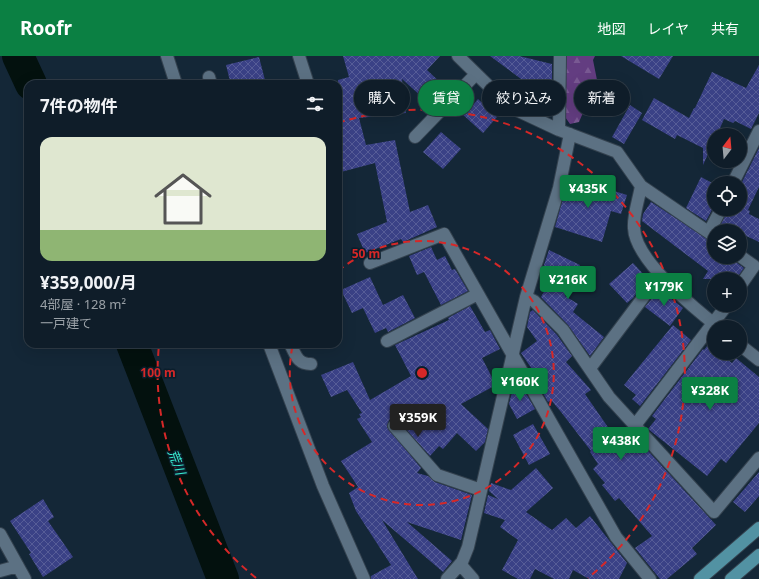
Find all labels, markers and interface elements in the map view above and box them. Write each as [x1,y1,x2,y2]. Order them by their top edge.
text: Roofr [20,15,72,41]
text: 地図 [597,19,625,38]
text: レイヤ [647,19,689,38]
text: 共有 [711,19,739,38]
chip: 購入 [354,80,410,116]
chip: 賃貸 [418,80,474,116]
chip: 絞り込み [482,80,566,116]
chip: 新着 [574,80,630,116]
icon: filters [304,93,326,115]
text: 7件の物件 [40,94,118,117]
north arrow [707,128,747,168]
map controls [707,128,747,360]
icon: home [147,163,219,235]
pin: ¥435K [560,175,616,209]
button: locate [707,176,747,216]
text: ¥435K [569,179,607,197]
button: layers [707,224,747,264]
text: 50 m [352,245,380,262]
pin: ¥216K [540,266,596,300]
text: ¥216K [549,270,587,288]
text: ¥359,000/月 [40,271,137,294]
button: + [707,272,747,312]
pin: ¥179K [636,273,692,307]
text: ¥179K [645,277,683,295]
text: 4部屋 · 128 m² [40,295,126,313]
text: 一戸建て [40,314,92,332]
button: − [707,320,747,360]
text: 100 m [140,364,176,381]
centre of rings [415,366,429,380]
pin: ¥160K [492,368,548,402]
text: ¥160K [501,372,539,390]
pin: ¥328K [682,377,738,411]
text: ¥328K [691,381,729,399]
pin: ¥359K [390,404,446,438]
text: ¥359K [399,408,437,426]
pin: ¥438K [593,427,649,461]
text: ¥438K [602,431,640,449]
water label: 荒川 [164,447,191,479]

